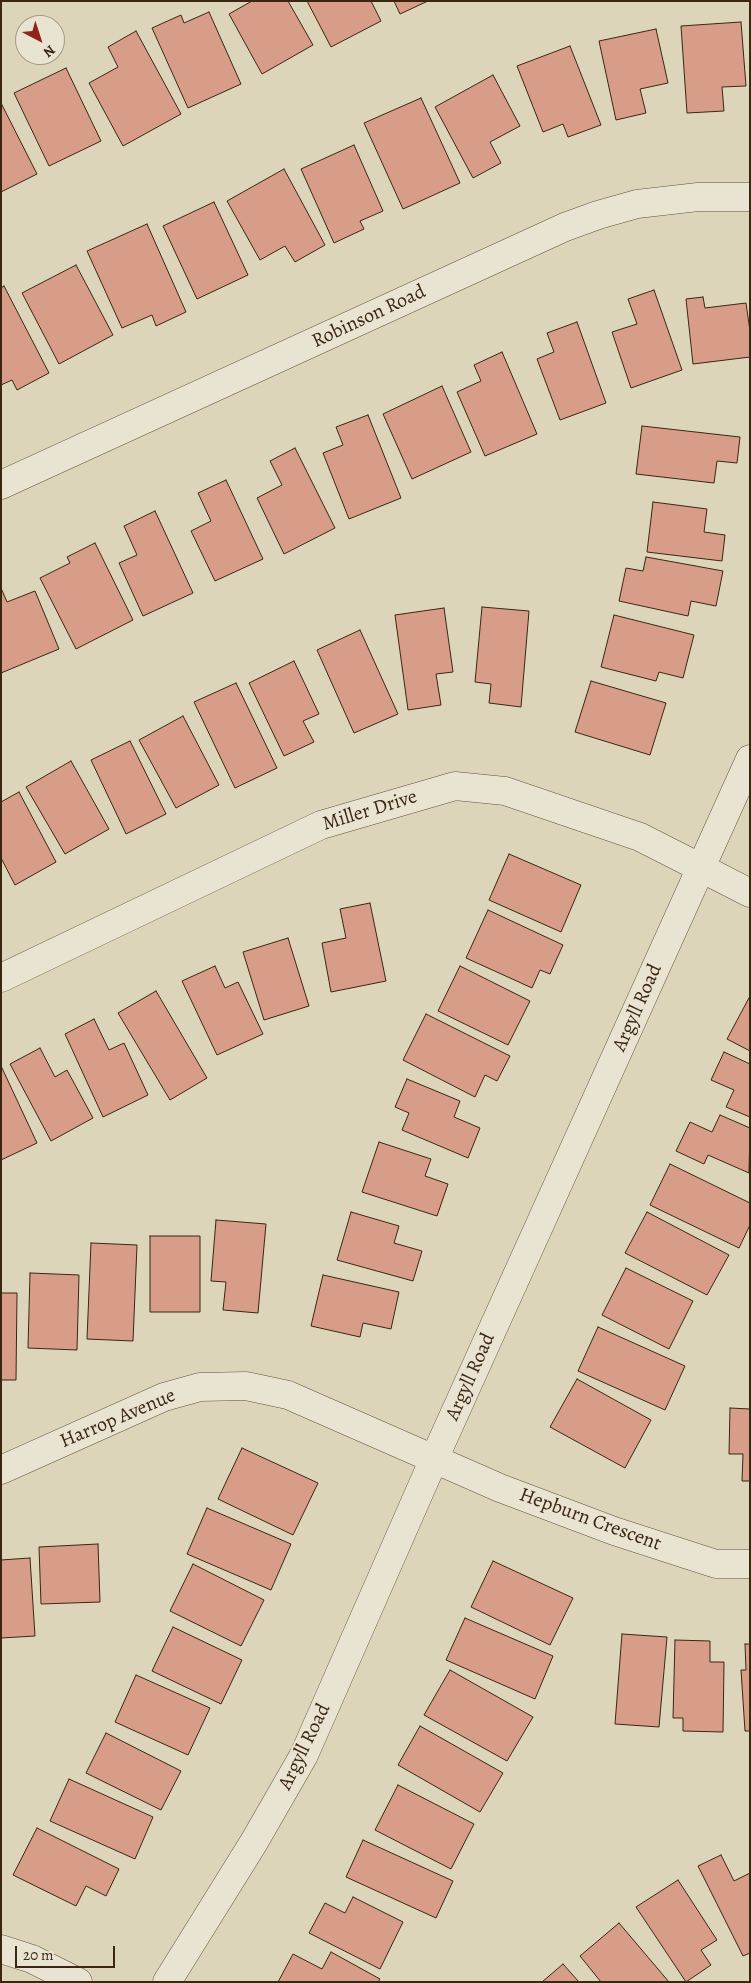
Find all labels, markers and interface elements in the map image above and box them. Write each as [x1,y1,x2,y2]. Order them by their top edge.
north arrow [15,15,65,65]
text: N [39,41,59,62]
street label: Robinson Road [308,280,430,354]
street label: Miller Drive [320,785,420,837]
street label: Argyll Road [608,961,668,1055]
street label: Argyll Road [441,1330,501,1424]
street label: Harrop Avenue [57,1384,179,1454]
street label: Hepburn Crescent [516,1483,664,1557]
street label: Argyll Road [274,1700,336,1794]
scale bar [18,1936,118,1968]
text: 20 m [23,1945,54,1965]

